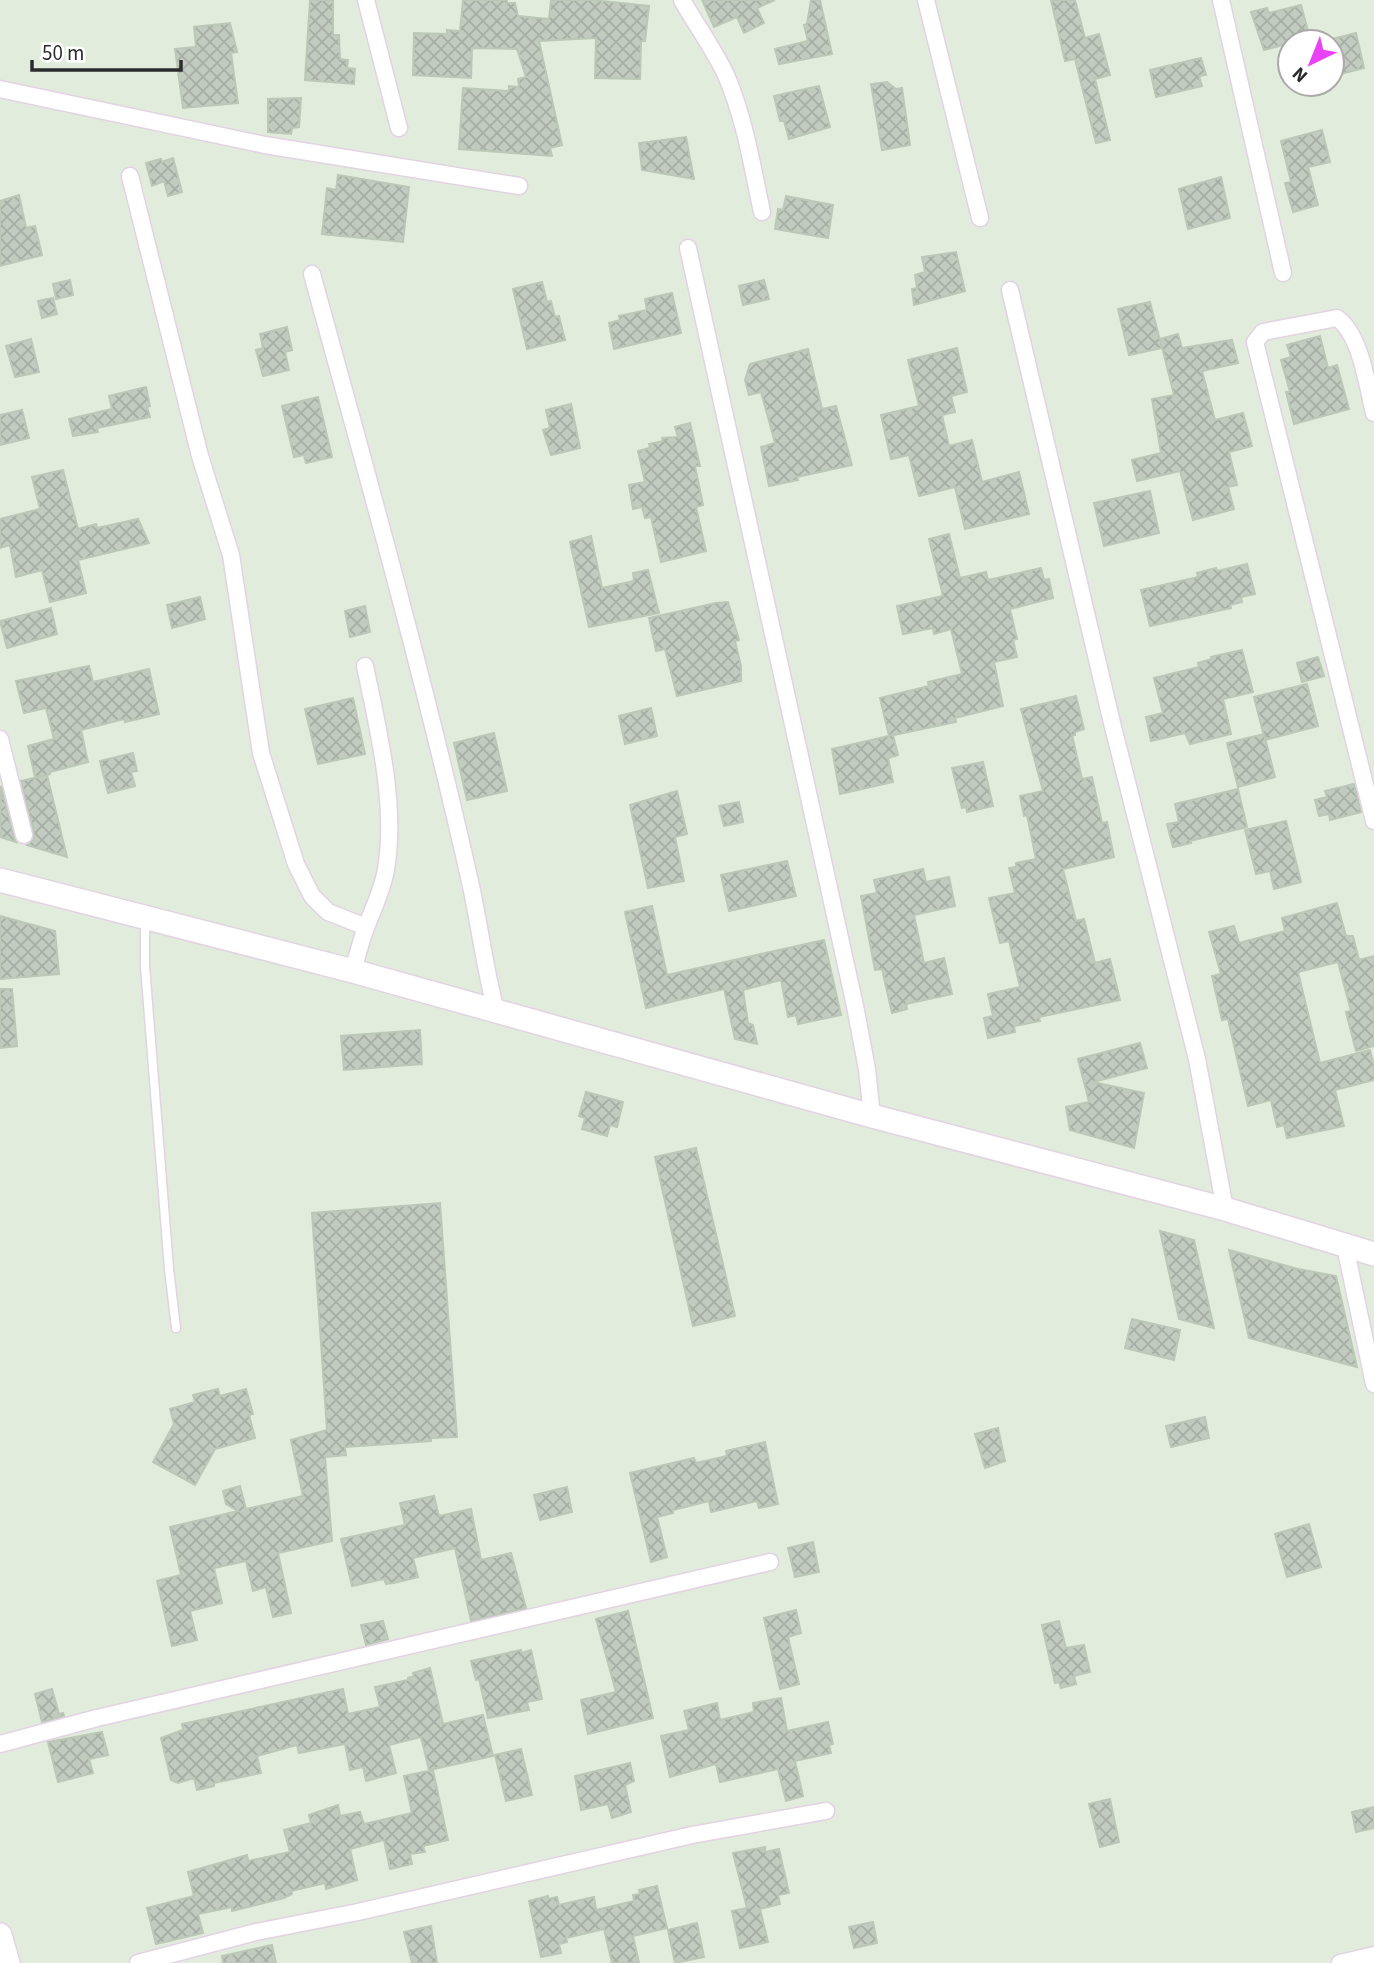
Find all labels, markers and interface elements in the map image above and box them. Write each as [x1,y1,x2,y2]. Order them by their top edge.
scale bar [32,28,180,72]
north arrow [1276,28,1346,98]
text: 50 m [42,38,84,68]
text: N [1287,60,1314,89]

